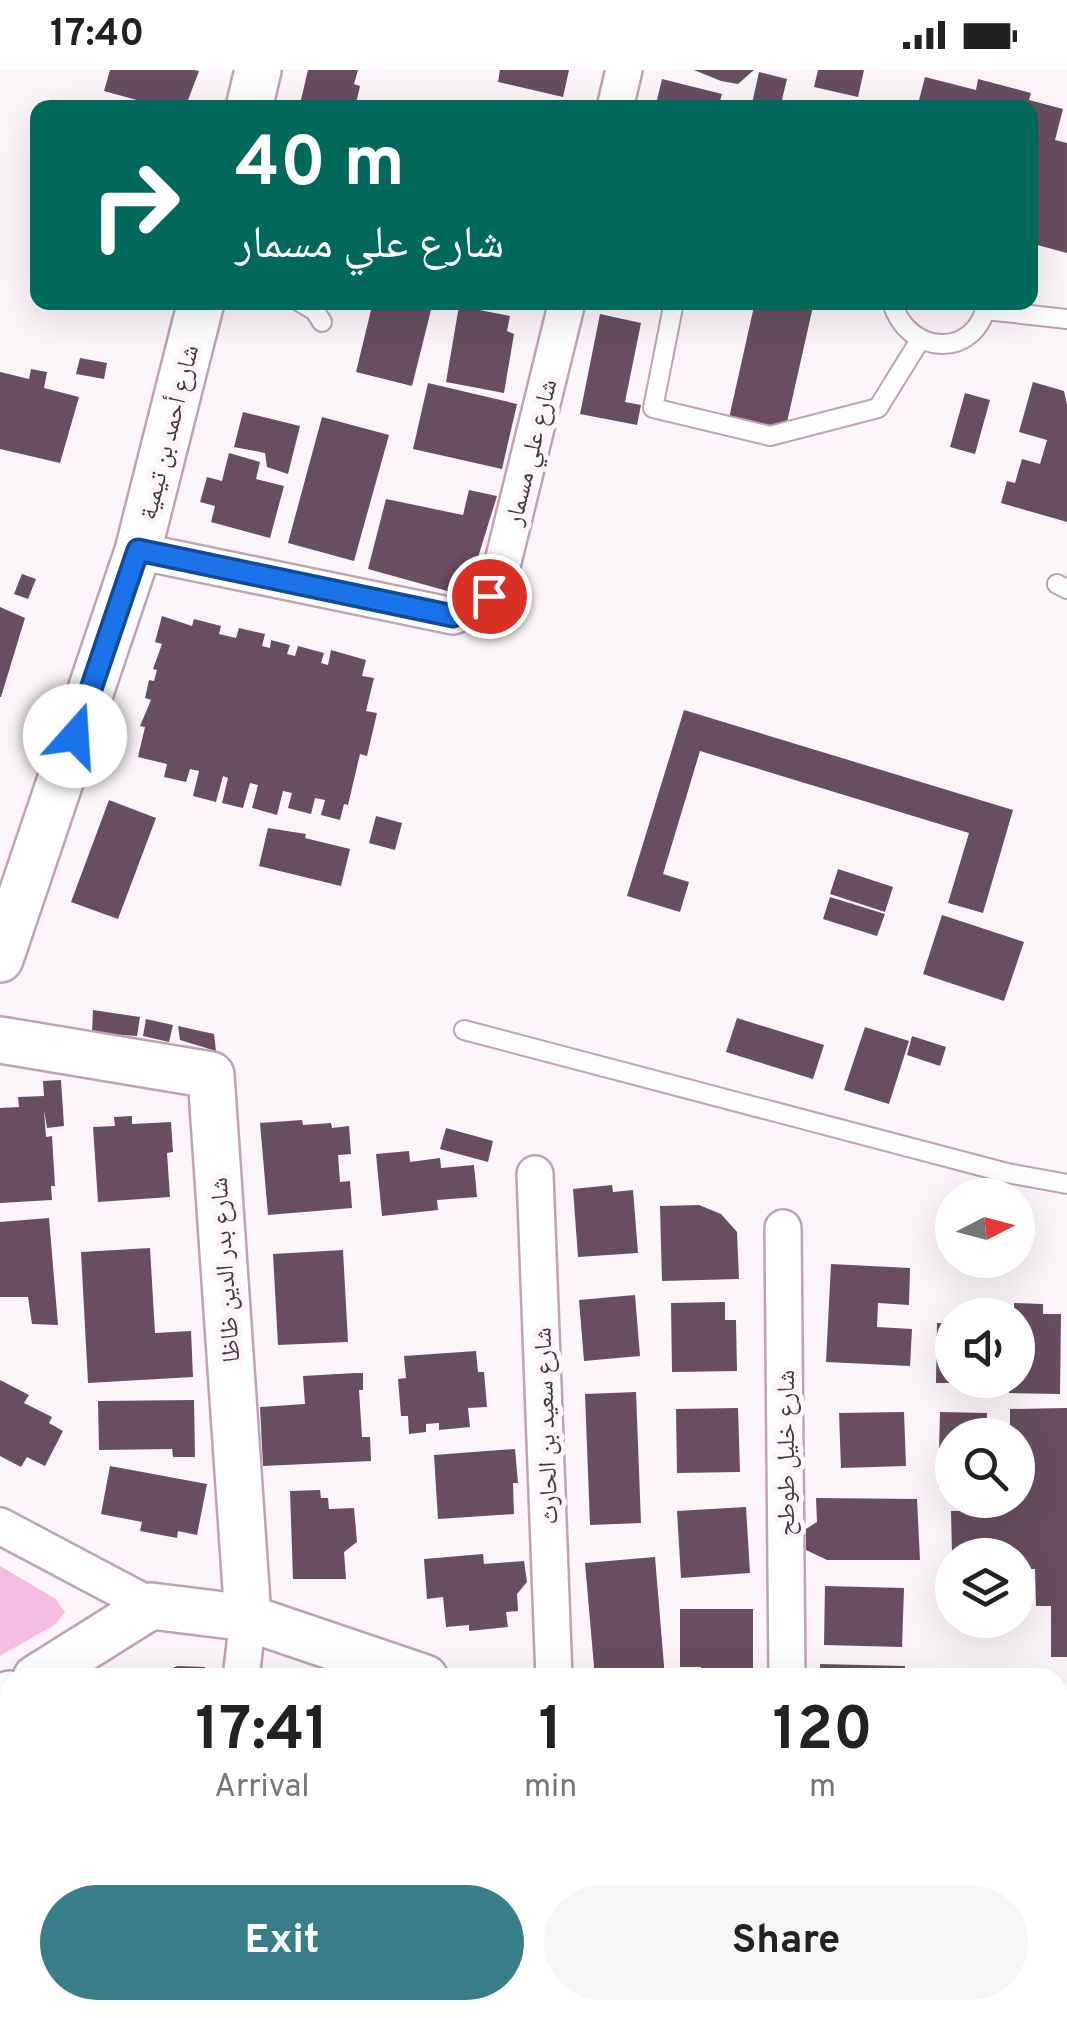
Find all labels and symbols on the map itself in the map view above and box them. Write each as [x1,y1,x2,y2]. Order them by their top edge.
street label: شارع أحمد بن تيمية [132,342,208,523]
street label: شارع علي مسمار [499,376,568,530]
pin [447,554,532,639]
position arrow [23,684,127,788]
street label: شارع بدر الدين ظاظا [205,1176,249,1363]
north arrow [935,1178,1035,1278]
street label: شارع سعيد بن الحارث [529,1327,567,1525]
street label: شارع خليل طوطح [772,1370,804,1536]

